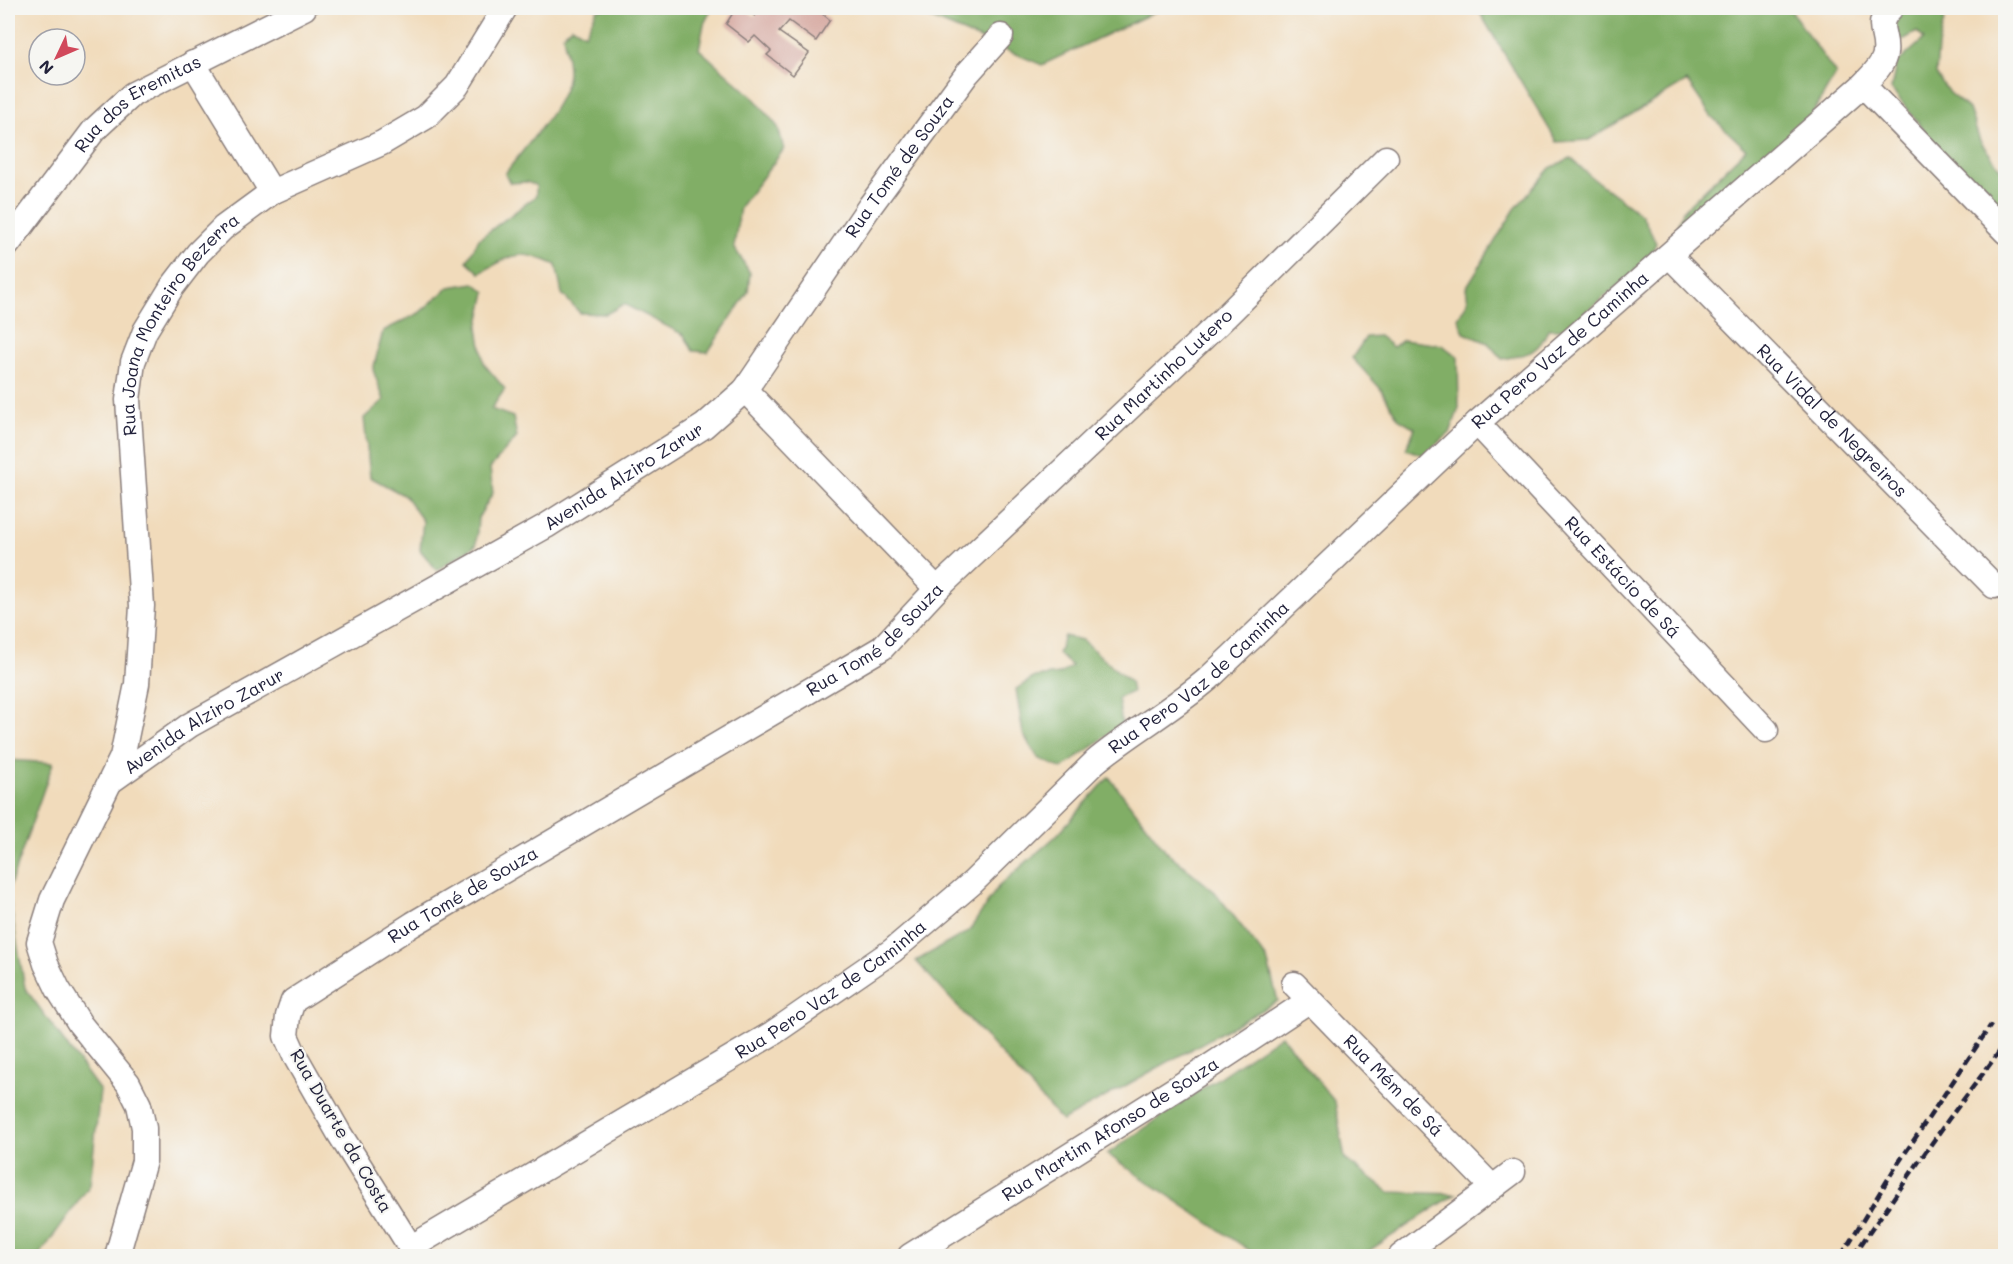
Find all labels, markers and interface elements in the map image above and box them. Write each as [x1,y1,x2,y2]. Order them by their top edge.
north arrow [27,27,87,87]
street label: Rua dos Eremitas [68,49,205,157]
text: N [34,56,58,79]
street label: Rua Tomé de Souza [839,90,959,242]
street label: Rua Joana Monteiro Bezerra [115,207,244,437]
street label: Rua Pero Vaz de Caminha [1466,265,1653,434]
street label: Rua Martinho Lutero [1089,303,1238,445]
street label: Rua Vidal de Negreiros [1752,338,1913,502]
street label: Avenida Alziro Zarur [539,416,708,535]
street label: Rua Estácio de Sá [1560,511,1686,643]
street label: Rua Tomé de Souza [802,577,948,701]
street label: Rua Pero Vaz de Caminha [1103,595,1294,758]
street label: Avenida Alziro Zarur [119,662,288,779]
street label: Rua Tomé de Souza [383,840,542,948]
street label: Rua Pero Vaz de Caminha [730,914,931,1064]
street label: Rua Mém de Sá [1339,1029,1449,1141]
street label: Rua Duarte da Costa [285,1044,399,1217]
street label: Rua Martim Afonso de Souza [997,1051,1223,1206]

